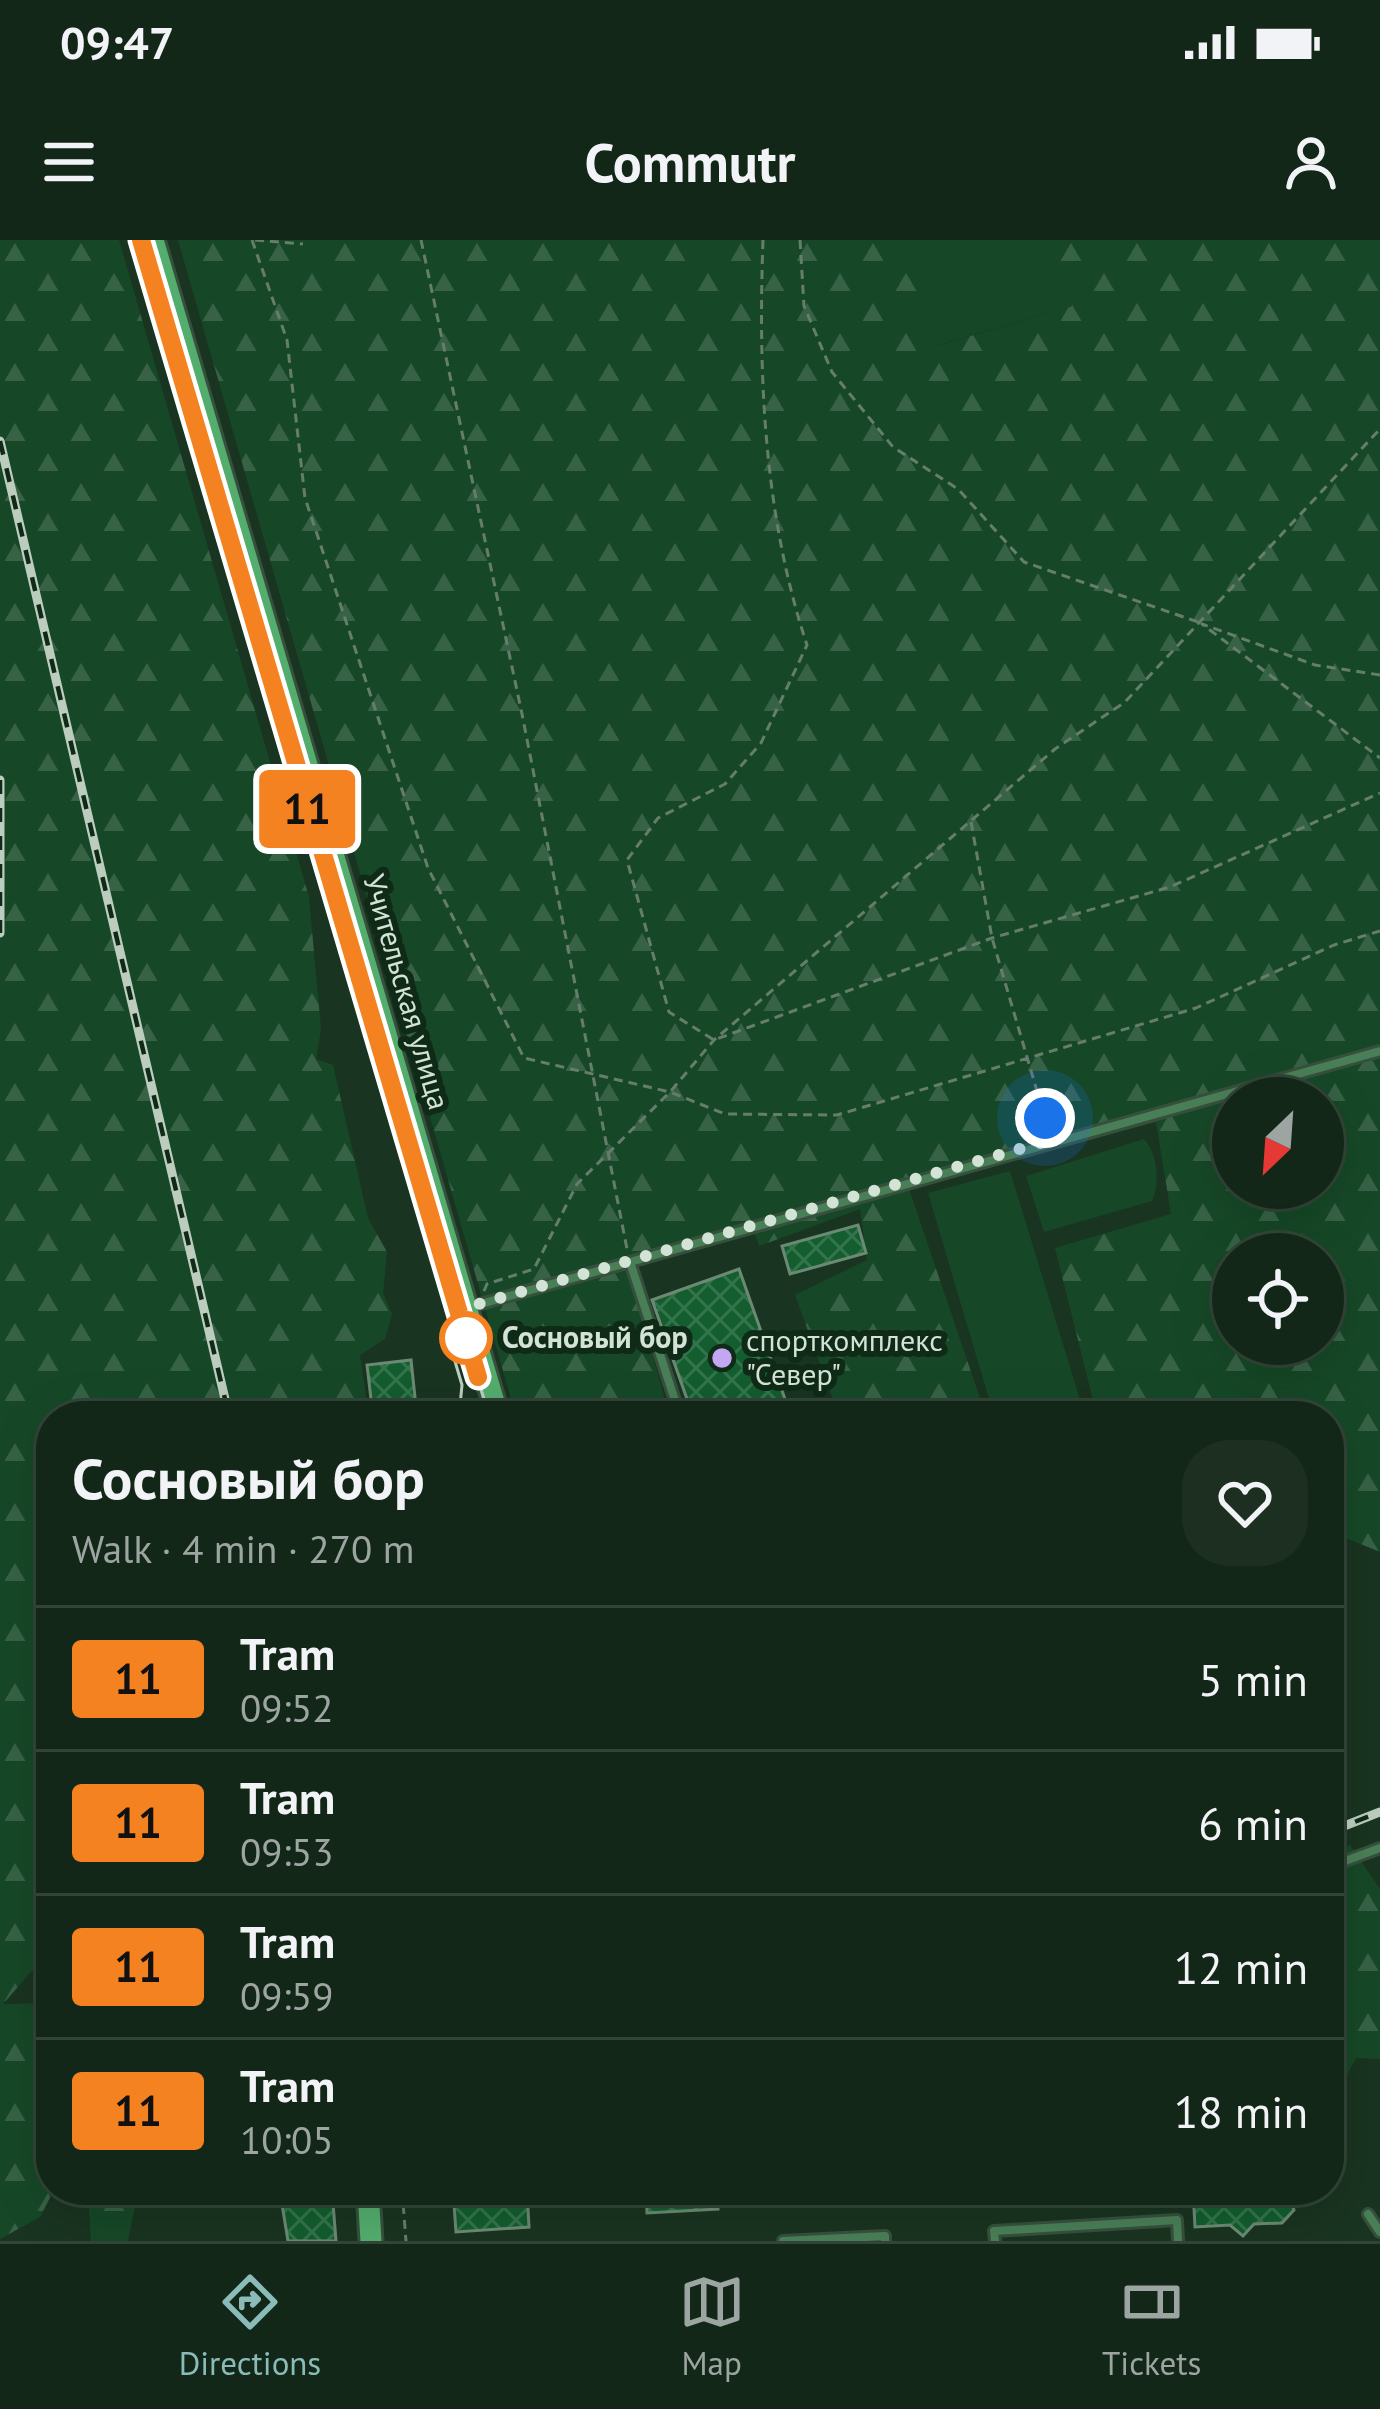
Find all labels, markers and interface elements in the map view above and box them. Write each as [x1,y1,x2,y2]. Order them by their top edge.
text: 09:47 [60,13,174,71]
text: Commutr [584,127,796,197]
icon: menu [36,129,102,195]
icon: person [1278,129,1344,195]
line badge: 11 [253,770,361,848]
text: 11 [283,781,331,836]
street label: Учительская улица [355,869,460,1114]
north arrow [1212,1077,1344,1209]
map controls [1212,1077,1344,1365]
your location [1015,1088,1075,1148]
button: locate [1212,1233,1344,1365]
marker: Сосновый бор [441,1313,491,1363]
place label: Сосновый бор [502,1317,688,1356]
place label: спорткомплекс "Север" [746,1320,943,1393]
marker: спорткомплекс "Север" [709,1345,735,1371]
button: heart [1182,1440,1308,1566]
text: Сосновый бор [72,1441,425,1515]
text: Walk · 4 min · 270 m [72,1523,414,1574]
text: Tram [240,1624,335,1682]
text: 5 min [1198,1650,1308,1708]
text: 11 [114,1651,162,1706]
text: 09:52 [240,1682,334,1733]
text: Tram [240,1768,335,1826]
text: 6 min [1198,1794,1308,1852]
text: 11 [114,1795,162,1850]
text: 09:53 [240,1826,334,1877]
text: Tram [240,1912,335,1970]
text: 12 min [1174,1938,1308,1996]
text: 11 [114,1939,162,1994]
text: 09:59 [240,1970,334,2021]
text: Tram [240,2056,335,2114]
text: 18 min [1174,2082,1308,2140]
text: 11 [114,2083,162,2138]
text: 10:05 [240,2114,334,2165]
tab: Directions [179,2269,321,2384]
tab: Map [679,2269,745,2384]
tab: Tickets [1102,2269,1201,2384]

